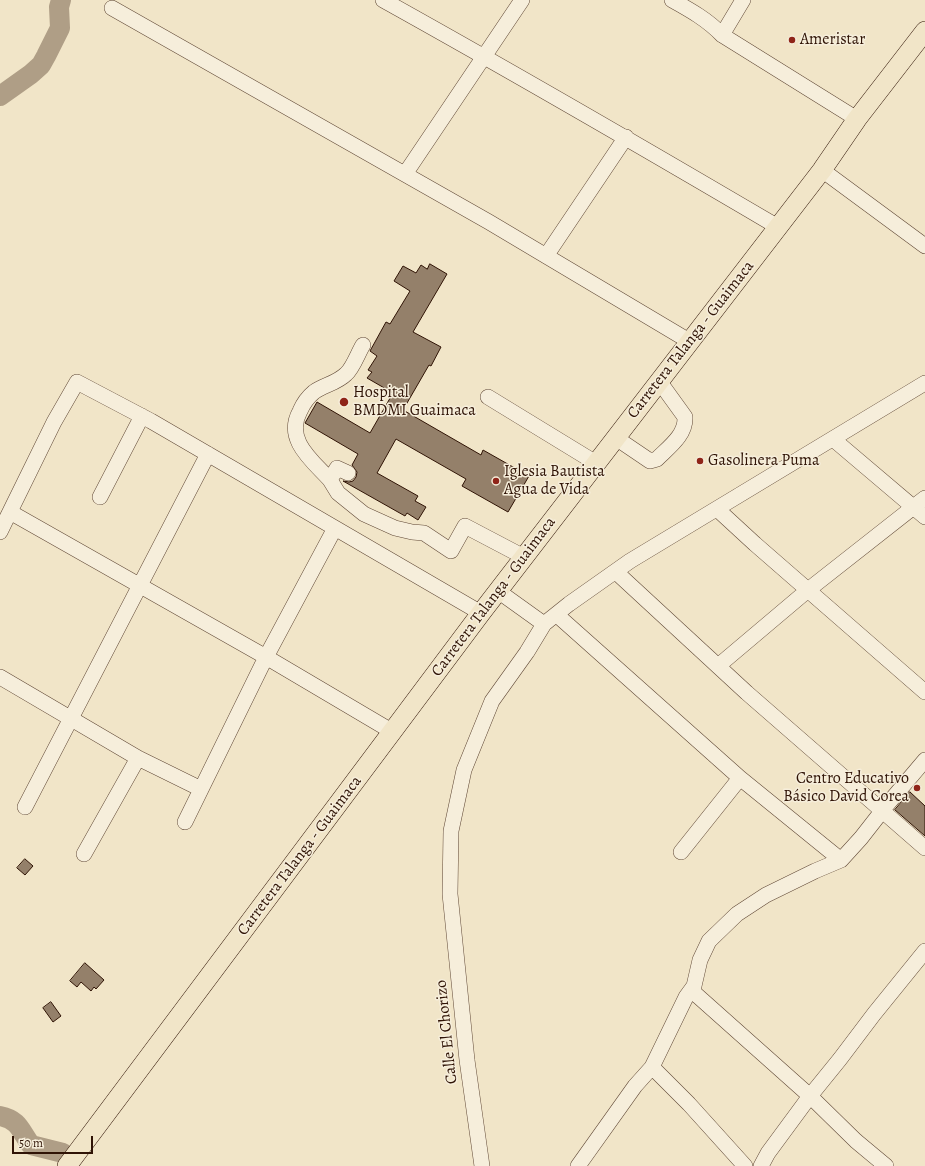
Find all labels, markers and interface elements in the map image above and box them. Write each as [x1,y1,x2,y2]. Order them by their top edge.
place label: Ameristar [800,30,865,50]
marker: Ameristar [787,35,797,45]
street label: Carretera Talanga - Guaimaca [623,257,759,423]
place label: Hospital BMDMI Guaimaca [353,383,476,421]
marker: Hospital BMDMI Guaimaca [338,396,350,408]
place label: Gasolinera Puma [708,451,820,471]
marker: Gasolinera Puma [695,456,705,466]
place label: Iglesia Bautista Agua de Vida [504,462,605,500]
marker: Iglesia Bautista Agua de Vida [491,476,501,486]
street label: Carretera Talanga - Guaimaca [428,513,560,681]
place label: Centro Educativo Básico David Corea [783,769,909,807]
street label: Carretera Talanga - Guaimaca [234,772,366,940]
marker: Centro Educativo Básico David Corea [912,783,922,793]
street label: Calle El Chorizo [432,979,462,1085]
scale bar [14,1128,95,1154]
text: 50 m [19,1135,43,1151]

